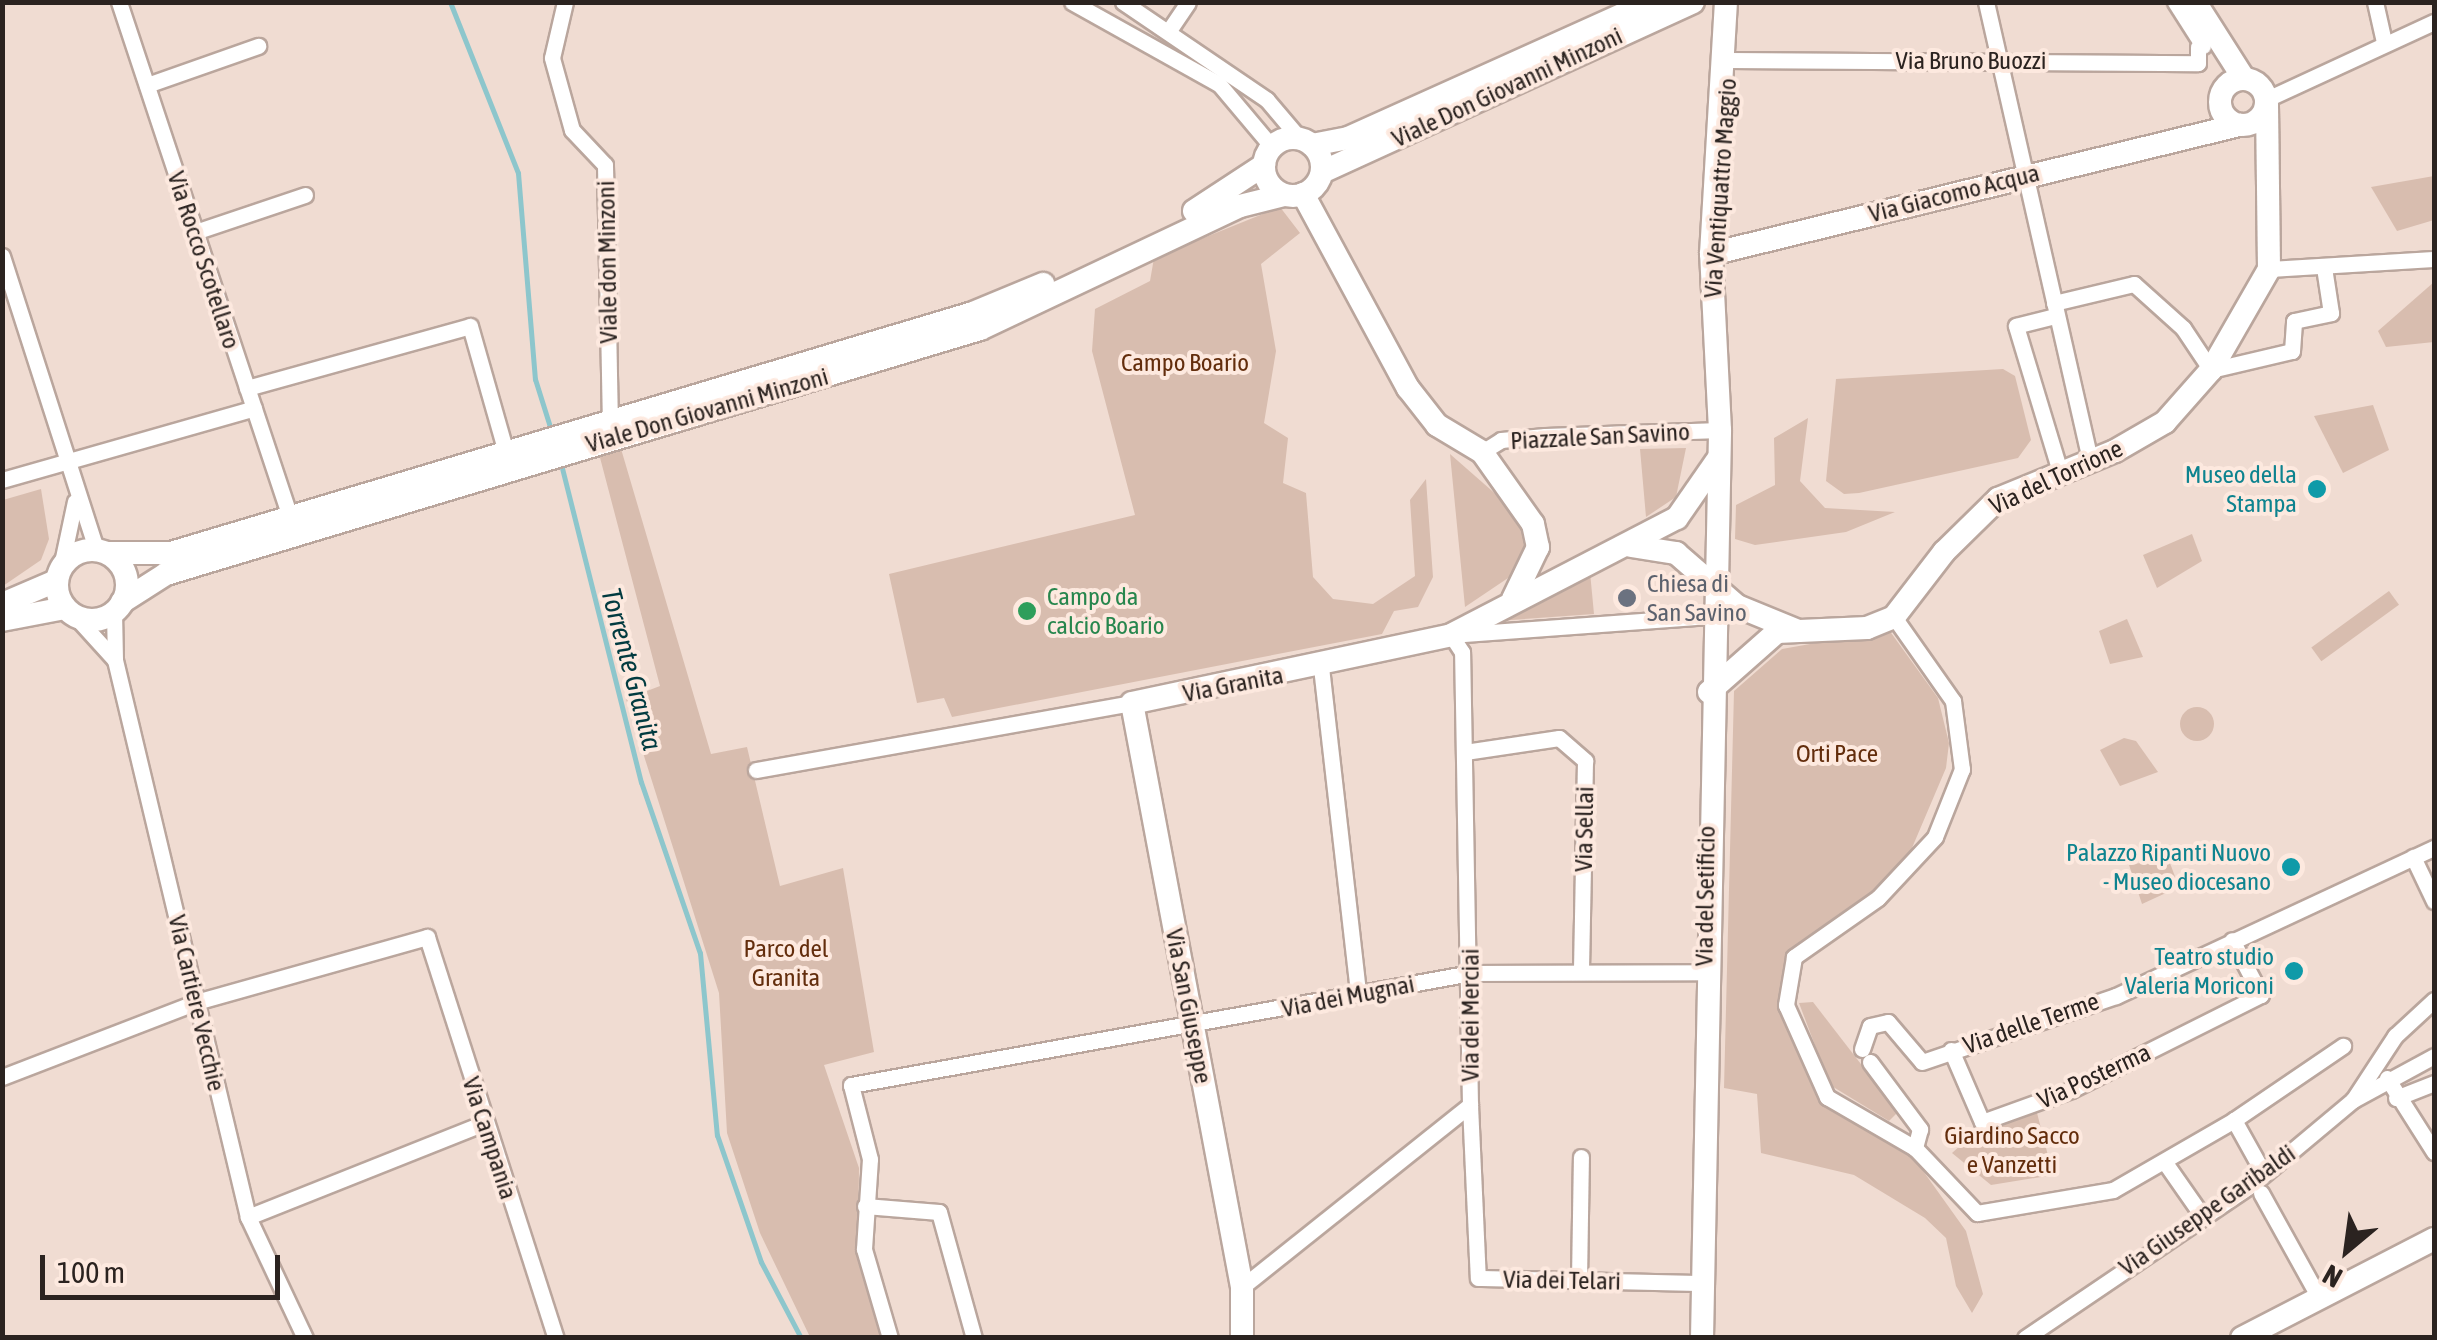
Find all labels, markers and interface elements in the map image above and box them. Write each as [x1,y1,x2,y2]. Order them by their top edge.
street label: Viale Don Giovanni Minzoni [1387,20,1627,154]
street label: Via Bruno Buozzi [1896,45,2046,75]
street label: Via Ventiquattro Maggio [1697,77,1743,299]
street label: Via Giacomo Acqua [1866,157,2042,229]
street label: Via Rocco Scotellaro [161,167,247,353]
street label: Viale don Minzoni [591,180,623,344]
park label: Campo Boario [1121,347,1249,377]
street label: Viale Don Giovanni Minzoni [582,361,832,459]
street label: Piazzale San Savino [1510,416,1690,456]
street label: Via del Torrione [1985,433,2127,521]
place label: Museo della Stampa [2185,460,2297,519]
marker: Museo della Stampa [2306,478,2328,500]
place label: Chiesa di San Savino [1647,569,1747,628]
place label: Campo da calcio Boario [1047,582,1165,641]
water label: Torrente Granita [594,584,670,754]
marker: Chiesa di San Savino [1616,587,1638,609]
marker: Campo da calcio Boario [1016,600,1038,622]
street label: Via Granita [1180,660,1286,708]
park label: Orti Pace [1796,738,1878,768]
street label: Via Sellai [1568,786,1600,872]
street label: Via del Setificio [1689,825,1721,967]
place label: Palazzo Ripanti Nuovo - Museo diocesano [2066,838,2271,897]
marker: Palazzo Ripanti Nuovo - Museo diocesano [2280,856,2302,878]
street label: Via Cartiere Vecchie [162,912,232,1094]
street label: Via San Giuseppe [1159,926,1219,1086]
park label: Parco del Granita [744,934,828,993]
place label: Teatro studio Valeria Moriconi [2124,942,2274,1001]
street label: Via dei Merciai [1455,948,1485,1082]
marker: Teatro studio Valeria Moriconi [2283,960,2305,982]
street label: Via dei Mugnai [1279,968,1417,1024]
street label: Via delle Terme [1959,986,2103,1060]
street label: Via Posterma [2033,1037,2155,1115]
street label: Via Campania [456,1073,524,1203]
park label: Giardino Sacco e Vanzetti [1944,1121,2080,1180]
street label: Via Giuseppe Garibaldi [2113,1138,2301,1282]
north arrow [2297,1200,2397,1300]
scale bar [45,1235,285,1297]
text: 100 m [57,1255,125,1289]
text: N [2317,1258,2347,1294]
street label: Via dei Telari [1503,1264,1621,1296]

